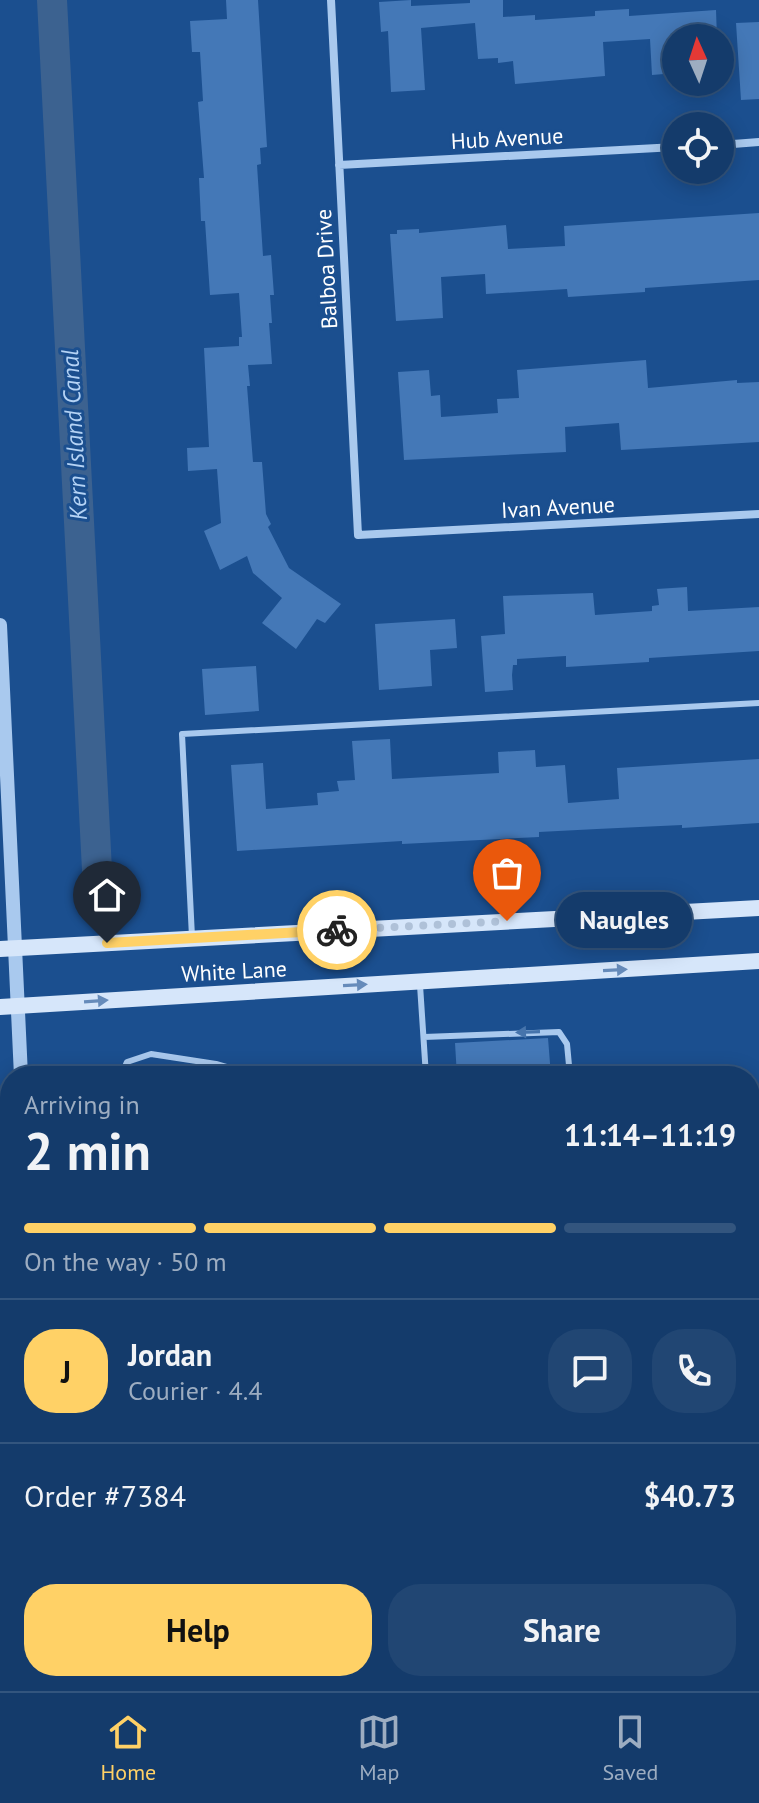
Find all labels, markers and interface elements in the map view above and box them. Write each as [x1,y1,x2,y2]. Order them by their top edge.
north arrow [662,24,734,96]
map controls [662,24,734,184]
button: locate [662,112,734,184]
street label: Hub Avenue [450,121,564,155]
street label: Balboa Drive [309,208,343,330]
water label: Kern Island Canal [54,348,94,521]
street label: Ivan Avenue [500,490,616,524]
pin [473,839,541,921]
icon: bag [485,851,529,895]
pin [73,861,141,943]
icon: home [85,873,129,917]
courier [297,890,377,970]
callout: Naugles [555,893,691,949]
text: Naugles [579,903,669,936]
icon: bike [315,908,359,952]
street label: White Lane [181,954,287,988]
one-way arrow [603,963,628,976]
one-way arrow [343,979,368,992]
one-way arrow [84,994,109,1007]
one-way arrow [515,1026,540,1039]
text: Arriving in [24,1088,140,1121]
text: 11:14–11:19 [564,1115,736,1154]
text: 2 min [24,1117,151,1184]
text: On the way · 50 m [24,1245,227,1278]
button: chat [548,1329,632,1413]
button: phone [652,1329,736,1413]
text: Jordan [128,1335,212,1374]
text: J [61,1352,71,1391]
text: Courier · 4.4 [128,1374,262,1407]
text: Order #7384 [24,1476,186,1515]
text: $40.73 [644,1476,736,1515]
button: Help [24,1584,372,1676]
button: Share [388,1584,736,1676]
tab: Home [101,1710,156,1786]
tab: Map [357,1710,401,1786]
tab: Saved [602,1710,658,1786]

